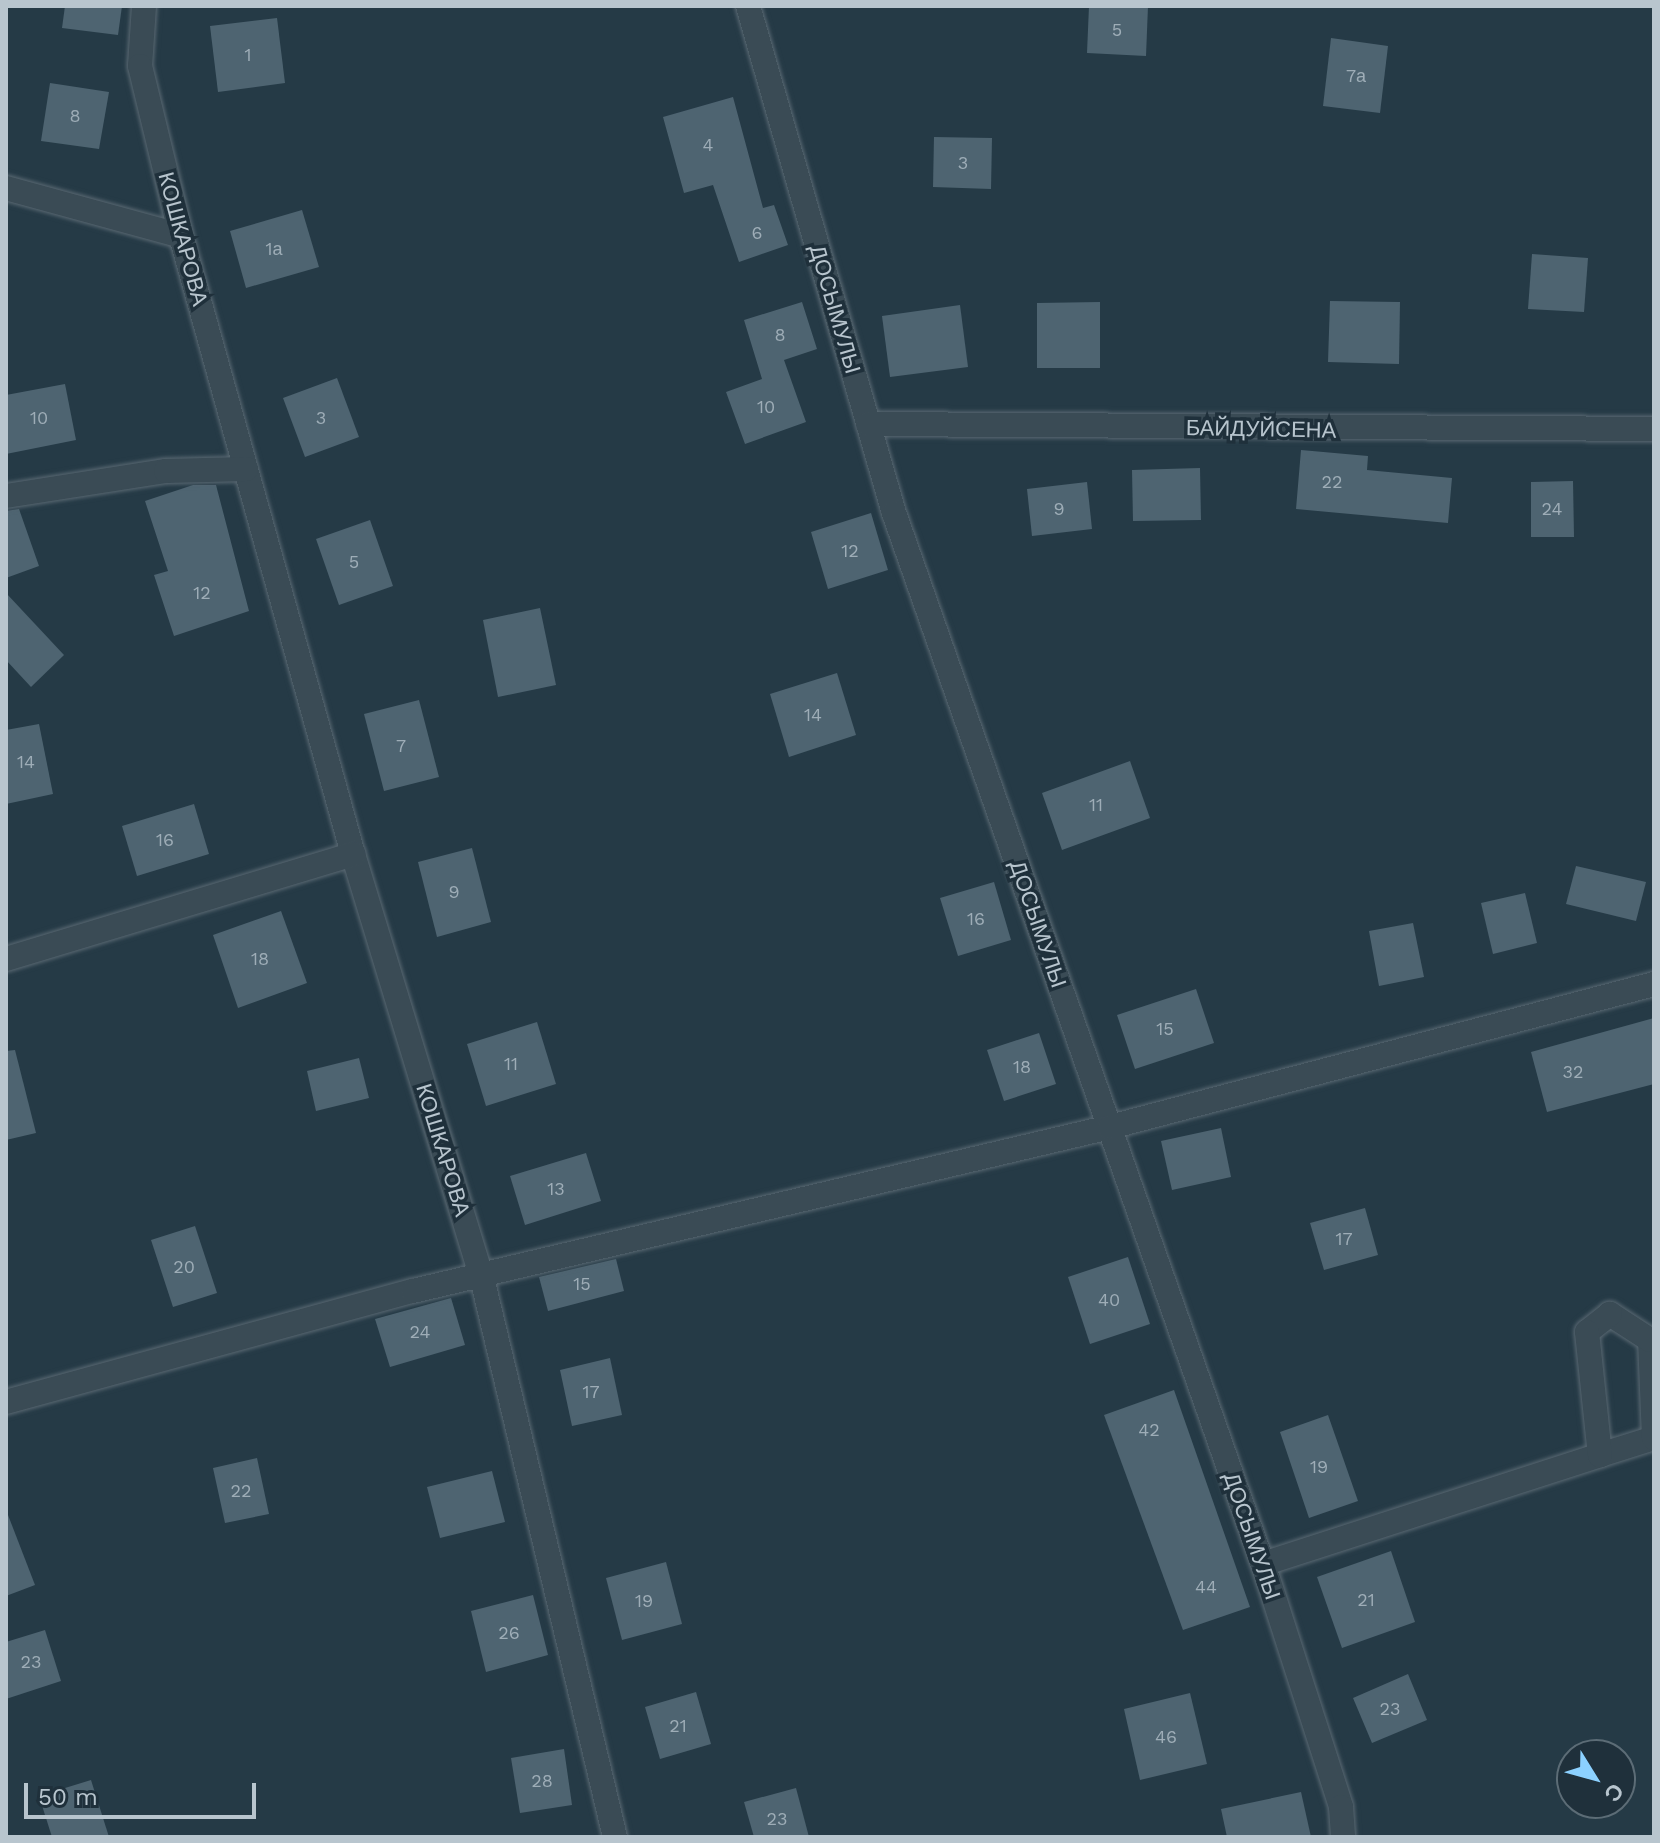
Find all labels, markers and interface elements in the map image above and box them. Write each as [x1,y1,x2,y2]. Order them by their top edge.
house number: 5 [1112,19,1122,41]
house number: 1 [244,44,252,66]
house number: 7а [1346,65,1366,87]
house number: 8 [69,105,81,127]
house number: 4 [703,134,713,156]
house number: 3 [958,152,968,174]
street label: КОШКАРОВА [152,169,214,309]
house number: 6 [752,222,762,244]
house number: 1а [265,238,283,260]
street label: ДОСЫМУЛЫ [804,242,866,376]
house number: 8 [774,324,786,346]
house number: 10 [757,396,775,418]
house number: 10 [30,407,48,429]
house number: 3 [316,407,326,429]
street label: БАЙДУЙСЕНА [1186,414,1336,444]
house number: 22 [1322,471,1342,493]
house number: 9 [1053,498,1065,520]
house number: 24 [1542,498,1562,520]
house number: 12 [841,540,859,562]
house number: 5 [349,551,359,573]
house number: 12 [193,582,211,604]
house number: 14 [804,704,822,726]
house number: 7 [396,735,406,757]
house number: 14 [17,751,35,773]
house number: 11 [1089,794,1103,816]
house number: 16 [156,829,174,851]
street label: ДОСЫМУЛЫ [1004,857,1072,991]
house number: 9 [448,881,460,903]
house number: 16 [967,908,985,930]
house number: 18 [251,948,269,970]
house number: 15 [1156,1018,1174,1040]
house number: 11 [504,1053,518,1075]
house number: 18 [1013,1056,1031,1078]
house number: 32 [1563,1061,1583,1083]
street label: КОШКАРОВА [410,1081,476,1219]
house number: 13 [547,1178,565,1200]
house number: 17 [1335,1228,1353,1250]
house number: 20 [173,1256,195,1278]
house number: 15 [573,1273,591,1295]
house number: 40 [1098,1289,1120,1311]
house number: 24 [410,1321,430,1343]
house number: 17 [582,1381,600,1403]
house number: 42 [1138,1419,1160,1441]
house number: 19 [1310,1456,1328,1478]
street label: ДОСЫМУЛЫ [1218,1469,1286,1603]
house number: 22 [231,1480,251,1502]
house number: 44 [1195,1576,1217,1598]
house number: 21 [1357,1589,1375,1611]
house number: 19 [635,1590,653,1612]
house number: 26 [498,1622,520,1644]
house number: 23 [21,1651,41,1673]
house number: 23 [1380,1698,1400,1720]
house number: 21 [669,1715,687,1737]
house number: 46 [1155,1726,1177,1748]
north arrow [1556,1739,1636,1819]
scale bar [28,1767,260,1817]
house number: 28 [531,1770,553,1792]
text: С [1599,1779,1629,1806]
text: 50 m [38,1783,98,1811]
house number: 23 [767,1808,787,1830]

